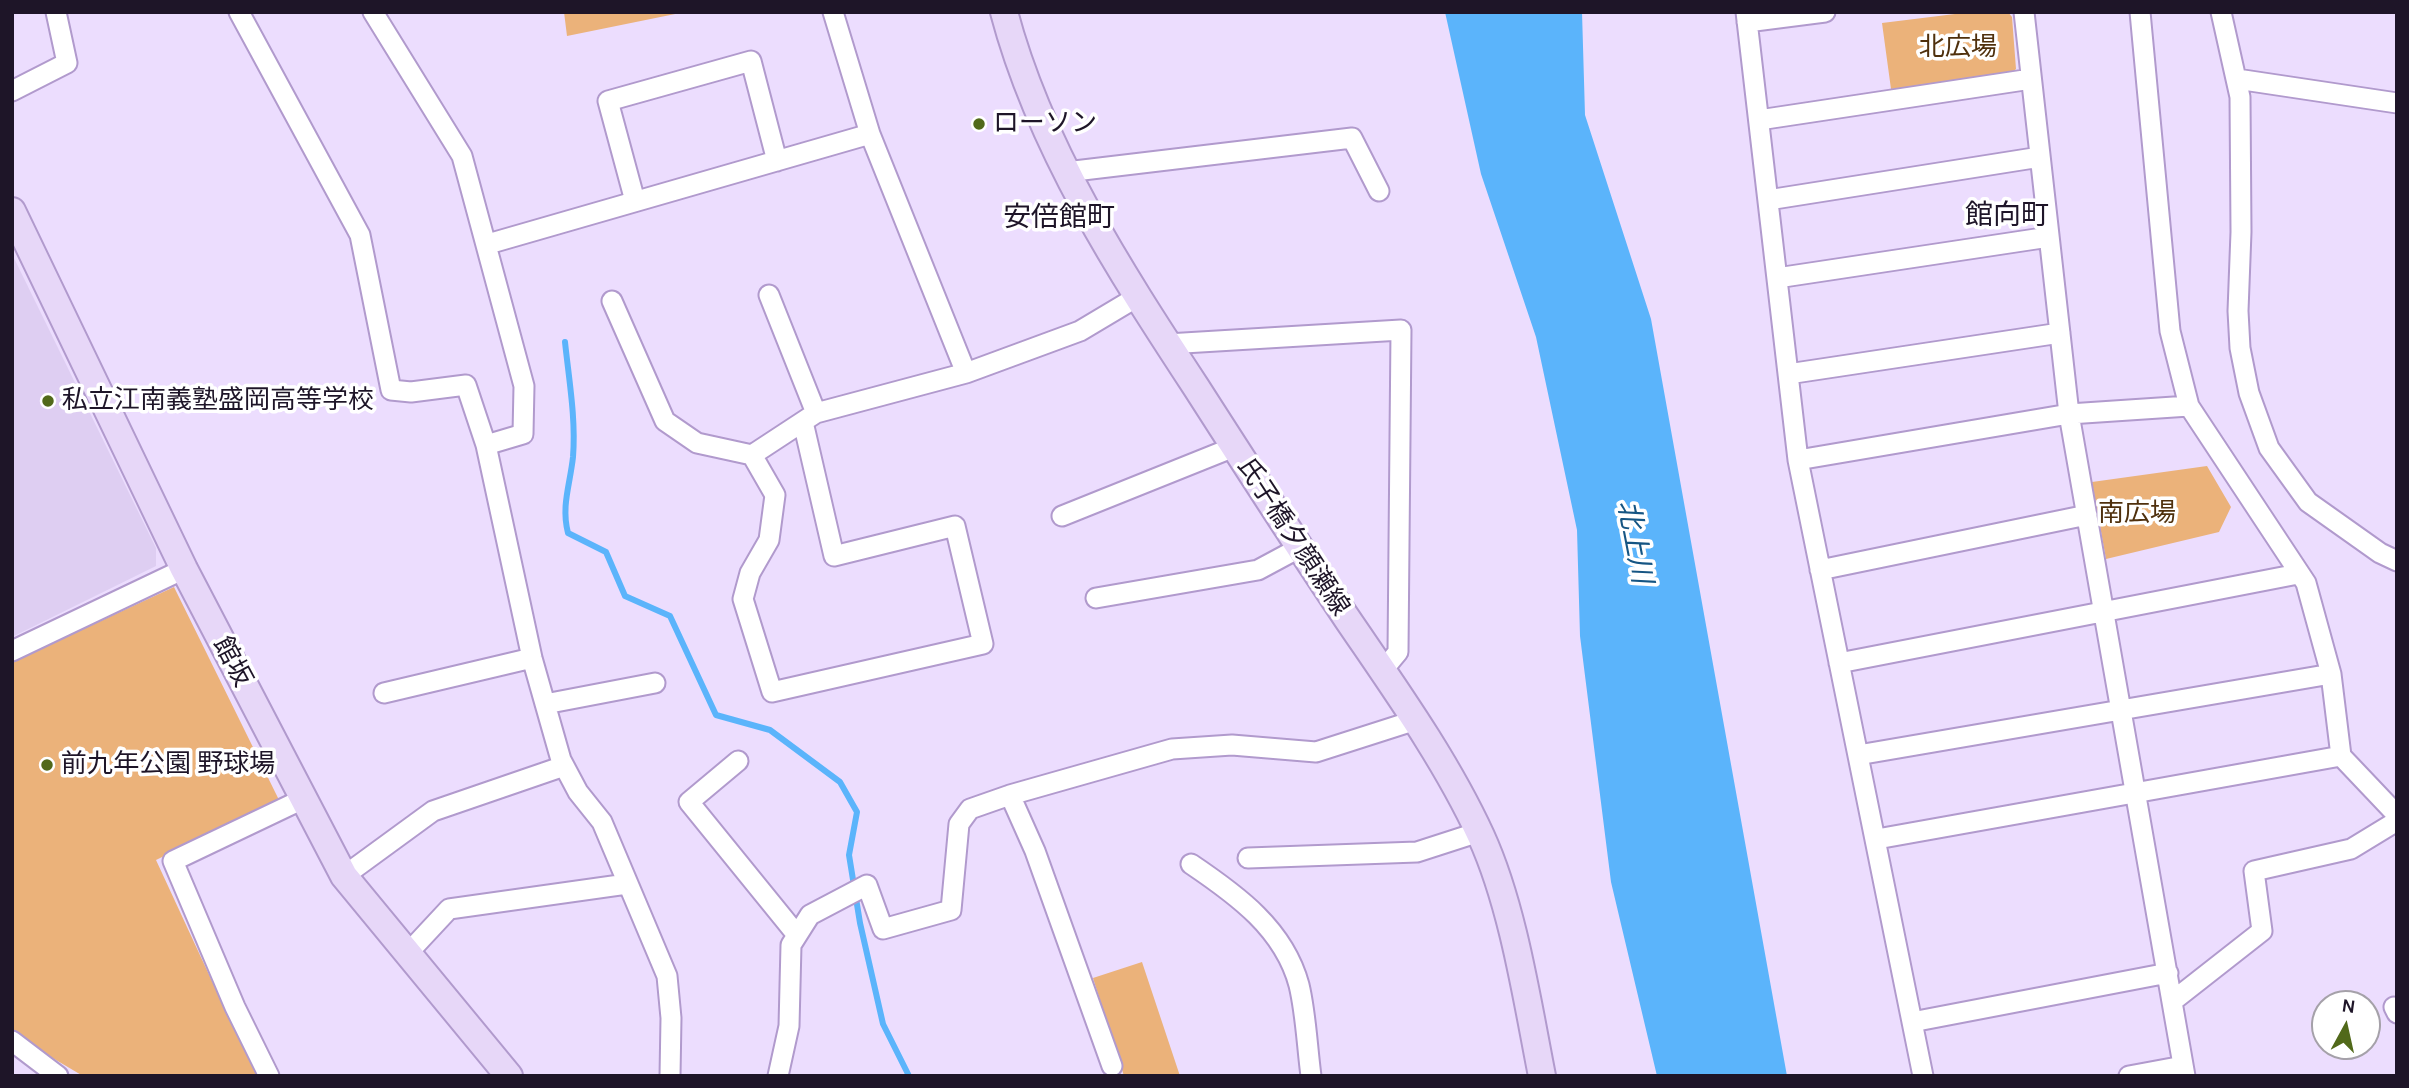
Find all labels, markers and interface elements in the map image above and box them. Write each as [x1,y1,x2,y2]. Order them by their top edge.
park label: 北広場 [1919,32,1997,64]
place label: ローソン [993,108,1097,140]
marker: ローソン [971,116,987,132]
district label: 館向町 [1965,199,2049,233]
district label: 安倍館町 [1003,201,1115,235]
place label: 私立江南義塾盛岡高等学校 [62,385,374,417]
marker: 私立江南義塾盛岡高等学校 [40,393,56,409]
street label: 氏子橋夕顔瀬線 [1230,452,1356,622]
water label: 北上川 [1609,498,1659,586]
park label: 南広場 [2098,498,2176,530]
street label: 館坂 [206,632,258,692]
place label: 前九年公園 野球場 [61,749,275,781]
marker: 前九年公園 野球場 [39,757,55,773]
north arrow [2311,990,2381,1060]
text: N [2340,994,2357,1018]

